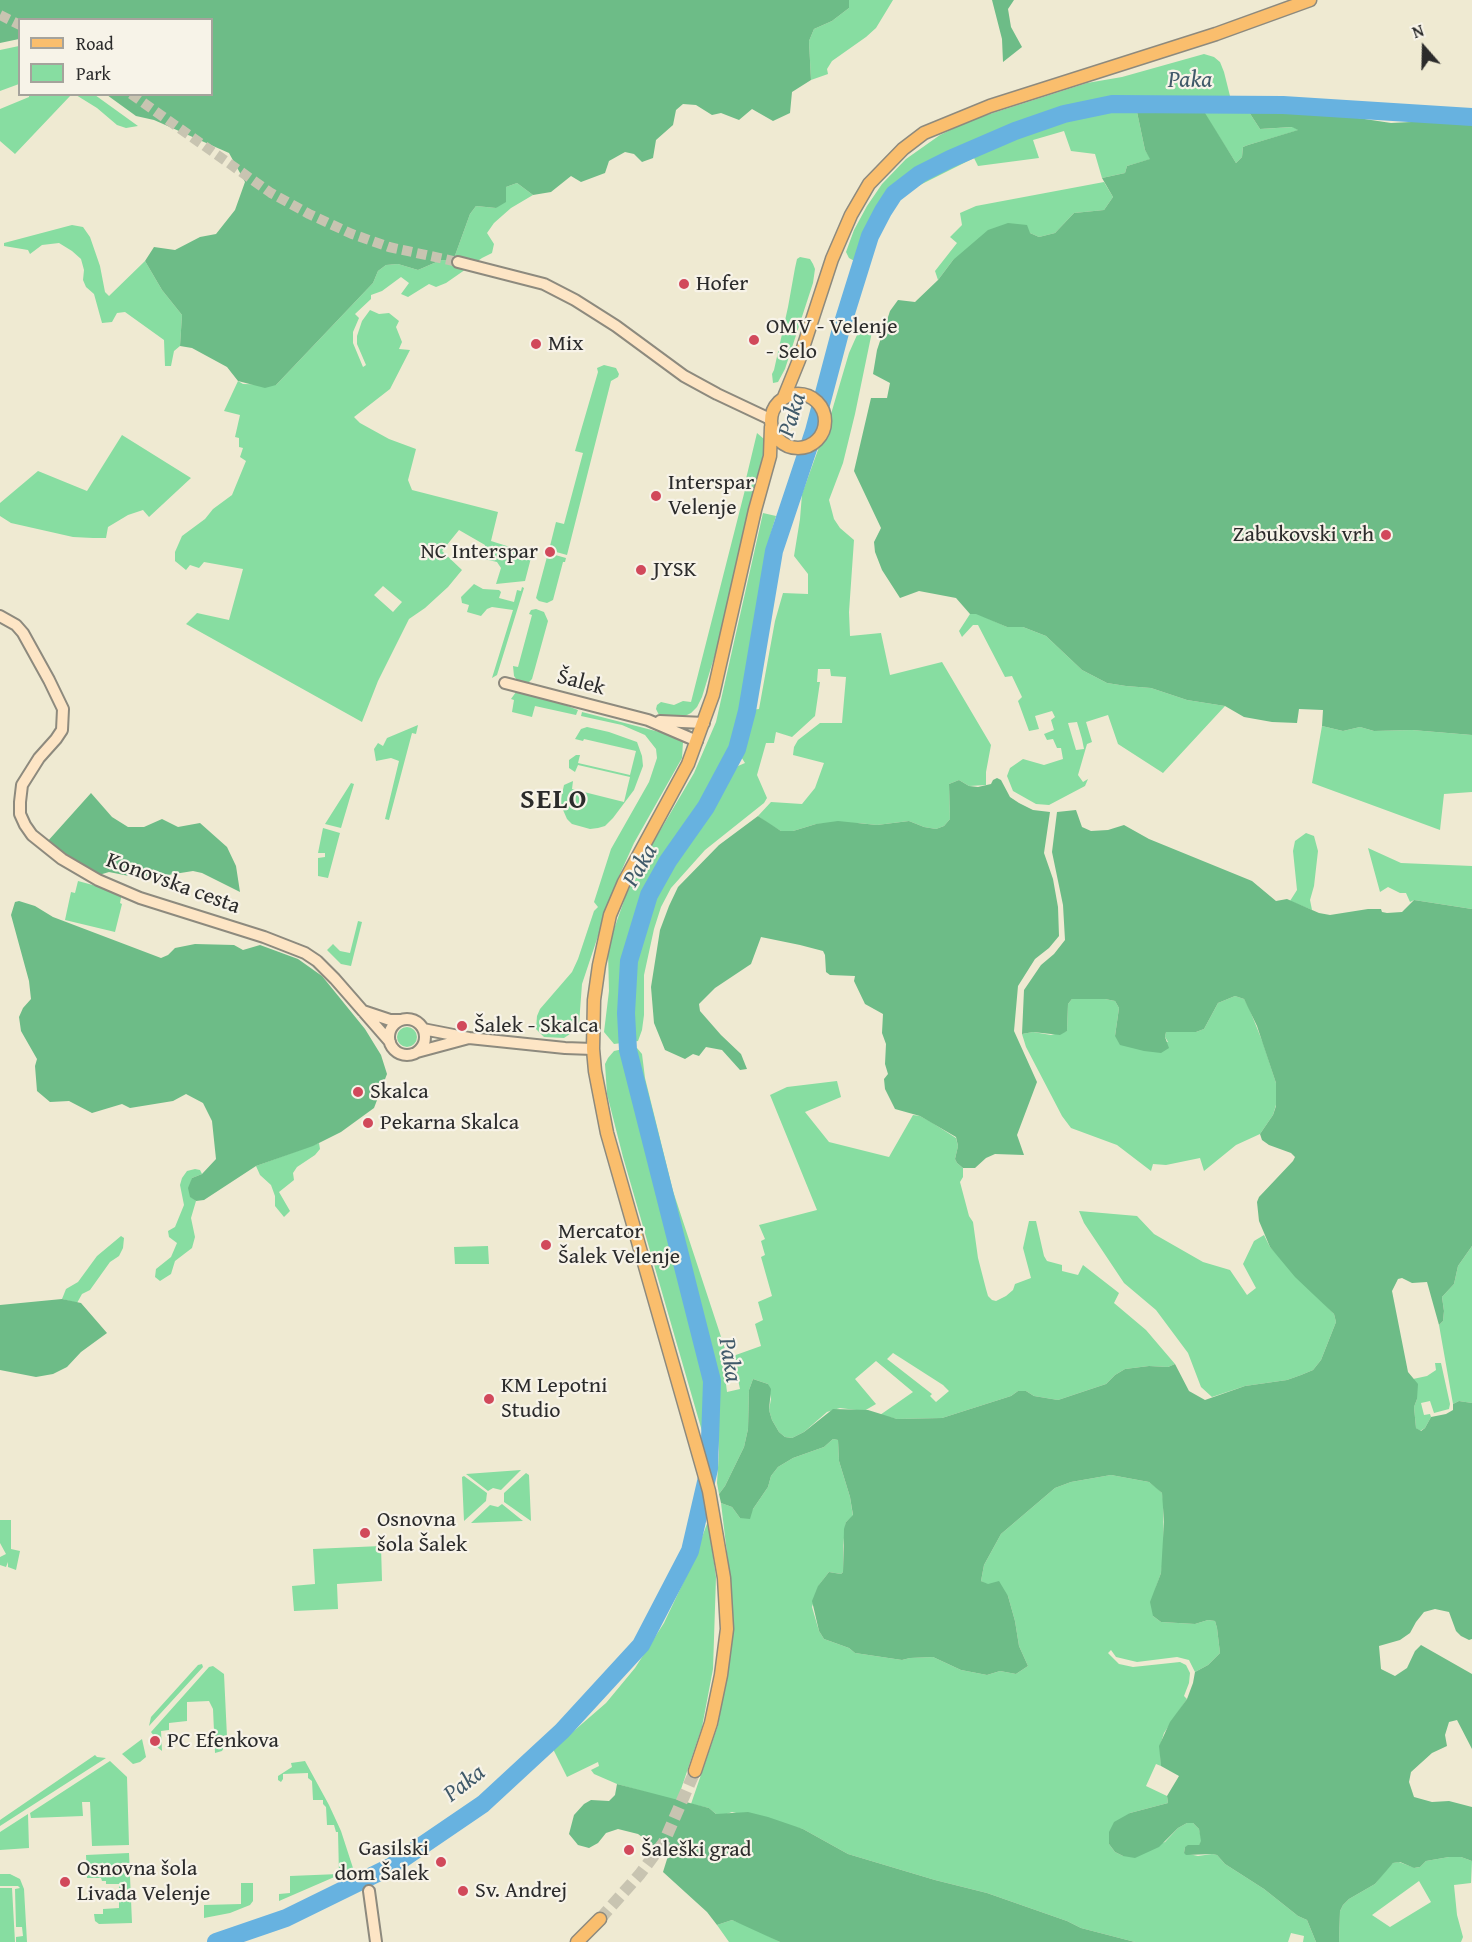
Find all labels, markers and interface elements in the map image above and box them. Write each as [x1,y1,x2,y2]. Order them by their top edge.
legend [18,18,213,96]
north arrow [1394,18,1454,78]
text: N [1409,18,1427,44]
text: Road [76,30,114,57]
text: Park [76,60,111,87]
water label: Paka [1168,67,1212,95]
place label: Hofer [696,271,748,297]
marker: Hofer [677,277,691,291]
place label: OMV - Velenje - Selo [766,314,898,366]
place label: Mix [548,331,583,357]
marker: OMV - Velenje - Selo [747,333,761,347]
marker: Mix [529,337,543,351]
water label: Paka [773,389,813,441]
place label: Interspar Velenje [668,470,754,522]
marker: Interspar Velenje [649,489,663,503]
place label: Zabukovski vrh [1233,522,1374,548]
marker: Zabukovski vrh [1379,528,1393,542]
place label: NC Interspar [420,539,538,565]
marker: NC Interspar [543,545,557,559]
place label: JYSK [653,557,696,583]
marker: JYSK [634,563,648,577]
street label: Šalek [554,664,608,702]
district label: SELO [520,784,588,818]
water label: Paka [617,839,665,893]
street label: Konovska cesta [102,848,244,920]
place label: Šalek - Skalca [474,1013,599,1039]
marker: Šalek - Skalca [455,1019,469,1033]
place label: Skalca [370,1079,429,1105]
marker: Skalca [351,1085,365,1099]
place label: Pekarna Skalca [380,1110,519,1136]
marker: Pekarna Skalca [361,1116,375,1130]
place label: Mercator Šalek Velenje [558,1219,680,1270]
marker: Mercator Šalek Velenje [539,1238,553,1252]
water label: Paka [711,1335,747,1385]
place label: KM Lepotni Studio [501,1373,607,1424]
marker: KM Lepotni Studio [482,1392,496,1406]
place label: Osnovna šola Šalek [377,1507,467,1558]
marker: Osnovna šola Šalek [358,1526,372,1540]
place label: PC Efenkova [167,1728,279,1754]
marker: PC Efenkova [148,1734,162,1748]
water label: Paka [439,1759,491,1809]
place label: Gasilski dom Šalek [334,1836,429,1888]
place label: Šaleški grad [641,1837,752,1863]
marker: Šaleški grad [622,1843,636,1857]
marker: Gasilski dom Šalek [434,1855,448,1869]
place label: Osnovna šola Livada Velenje [77,1856,210,1908]
marker: Osnovna šola Livada Velenje [58,1875,72,1889]
place label: Sv. Andrej [475,1878,567,1904]
marker: Sv. Andrej [456,1884,470,1898]

